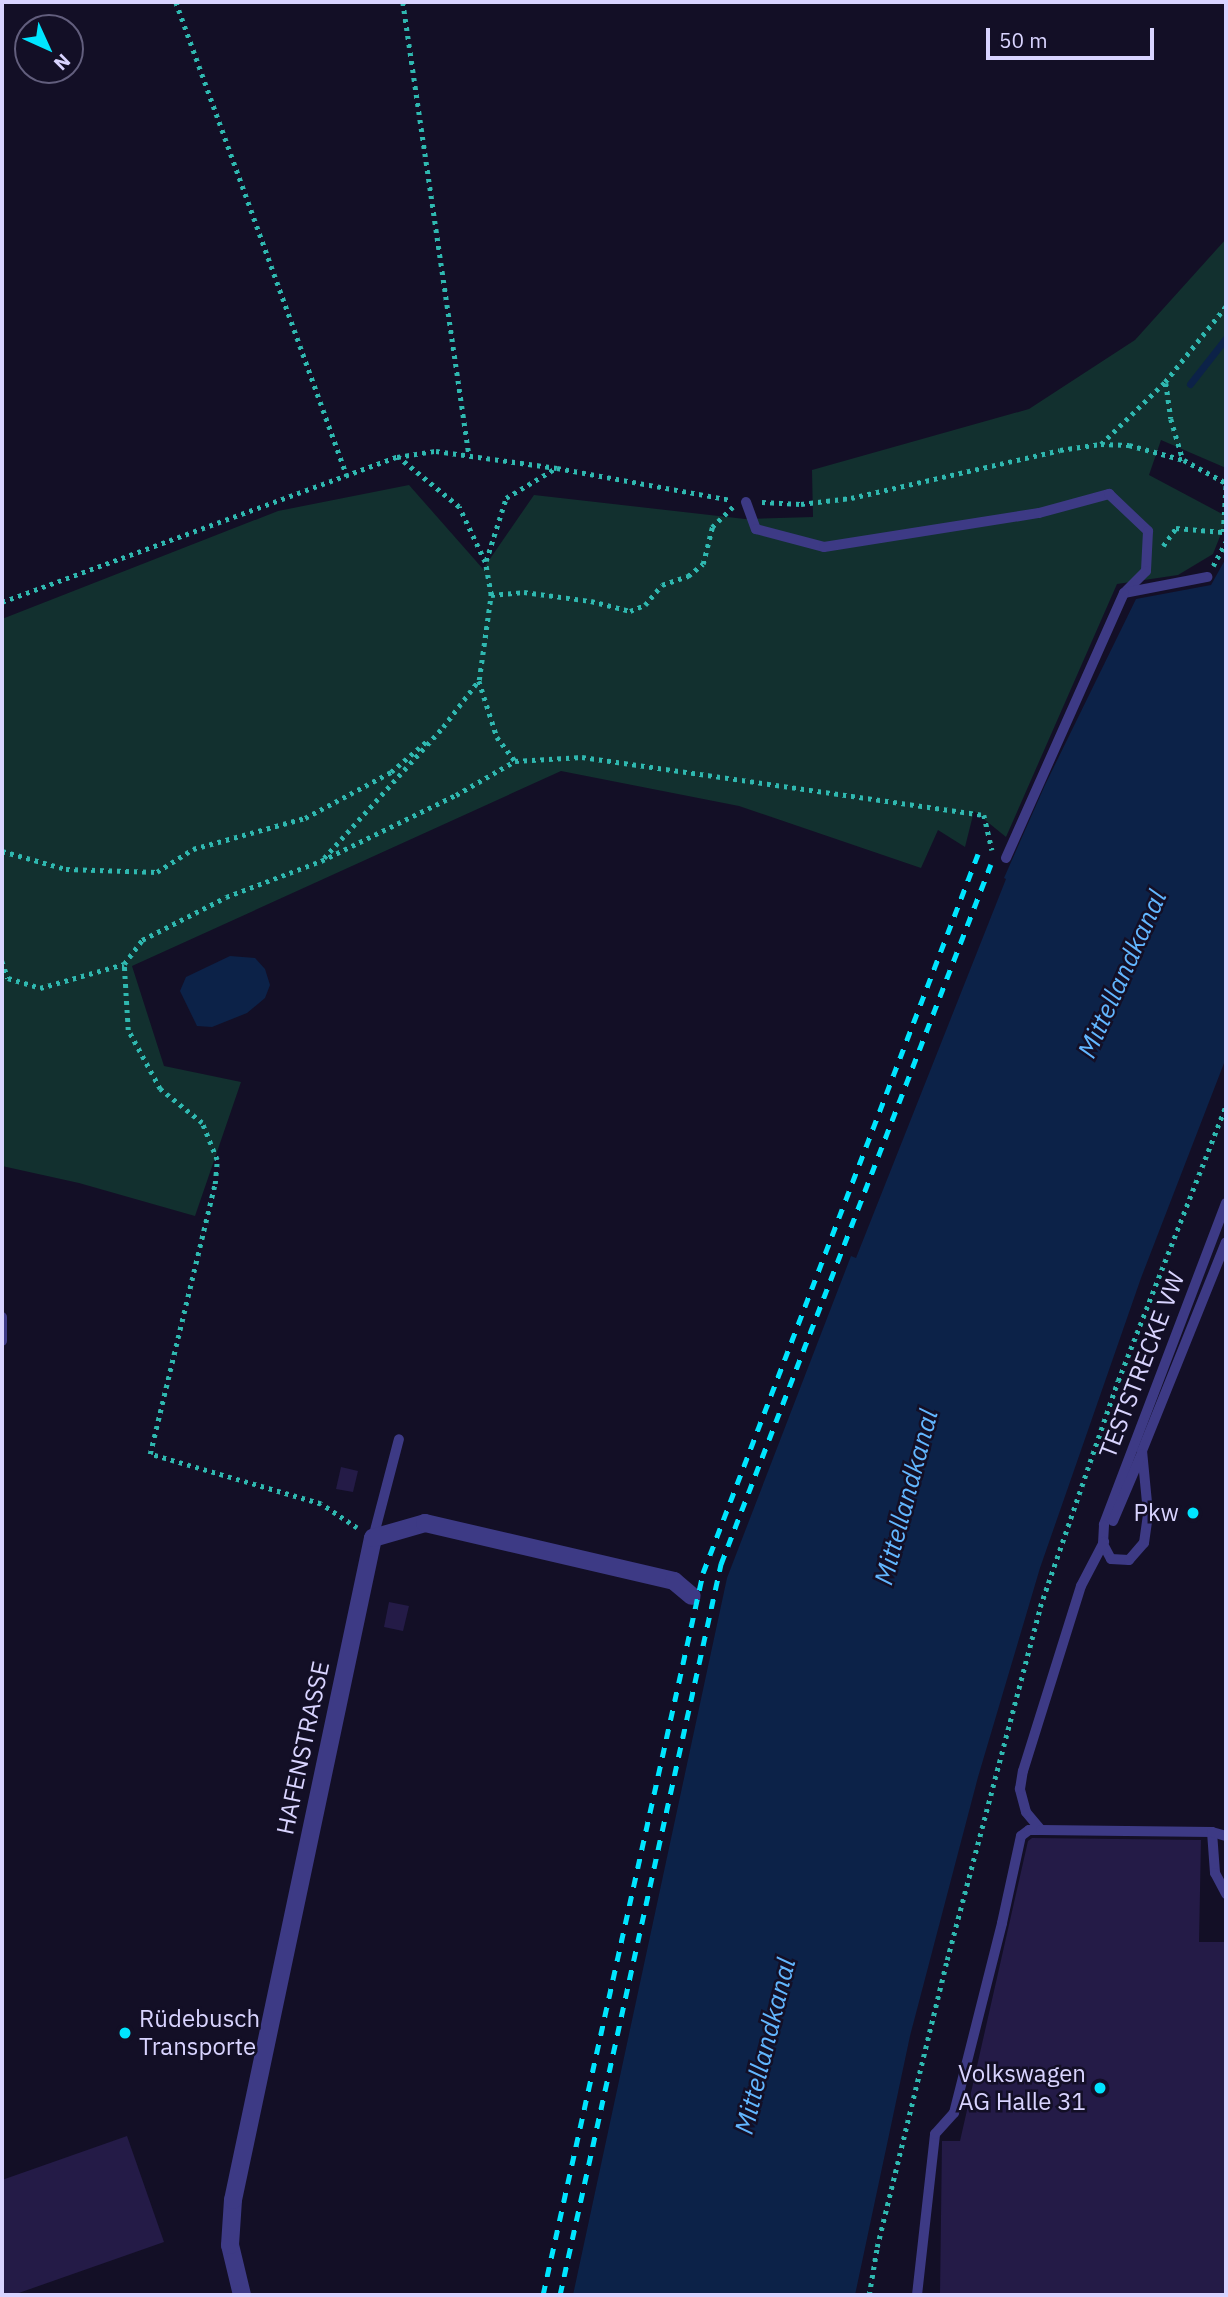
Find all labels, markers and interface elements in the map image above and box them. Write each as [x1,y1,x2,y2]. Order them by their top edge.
north arrow [14,14,84,84]
scale bar [990,14,1158,58]
text: 50 m [999,26,1048,54]
text: N [49,49,76,76]
water label: Mittellandkanal [1071,885,1173,1063]
street label: TESTSTRECKE VW [1093,1268,1191,1462]
water label: Mittellandkanal [868,1406,944,1588]
place label: Pkw [1133,1499,1179,1527]
marker: Pkw [1185,1505,1201,1521]
street label: HAFENSTRASSE [271,1659,335,1837]
water label: Mittellandkanal [728,1955,802,2137]
place label: Rüdebusch Transporte [139,2005,260,2061]
marker: Rüdebusch Transporte [117,2025,133,2041]
place label: Volkswagen AG Halle 31 [958,2060,1086,2116]
marker: Volkswagen AG Halle 31 [1092,2080,1108,2096]

